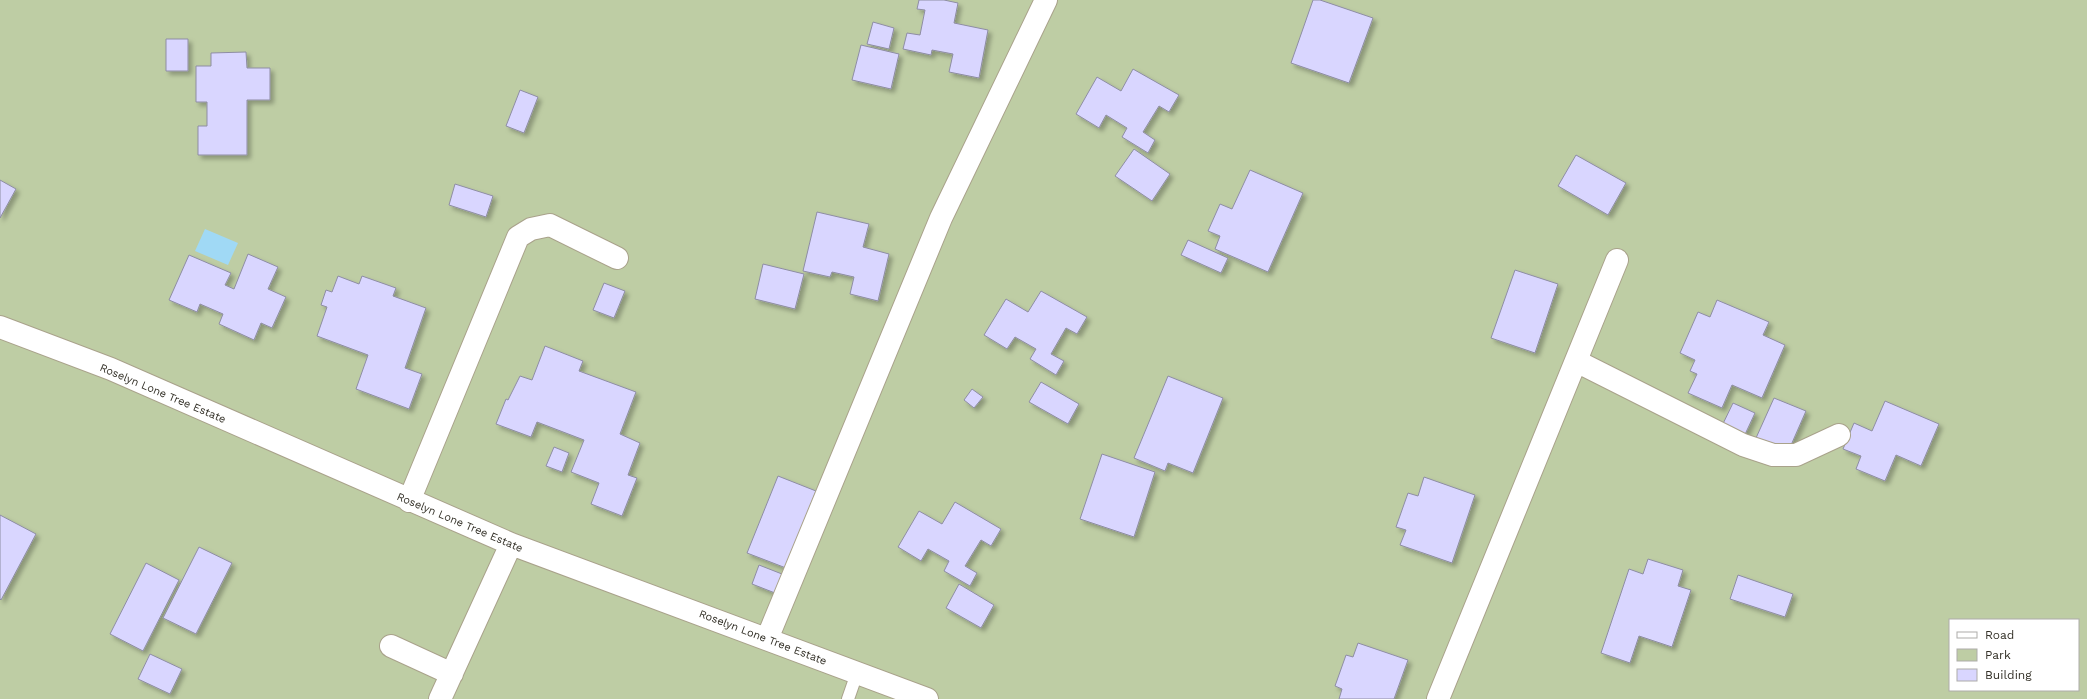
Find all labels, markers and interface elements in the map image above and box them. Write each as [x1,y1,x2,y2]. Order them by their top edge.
street label: Roselyn Lone Tree Estate [98,361,228,426]
street label: Roselyn Lone Tree Estate [395,490,525,555]
street label: Roselyn Lone Tree Estate [697,607,829,668]
legend [1949,619,2079,691]
text: Road [1985,628,2014,642]
text: Park [1985,648,2011,662]
text: Building [1985,668,2032,682]

